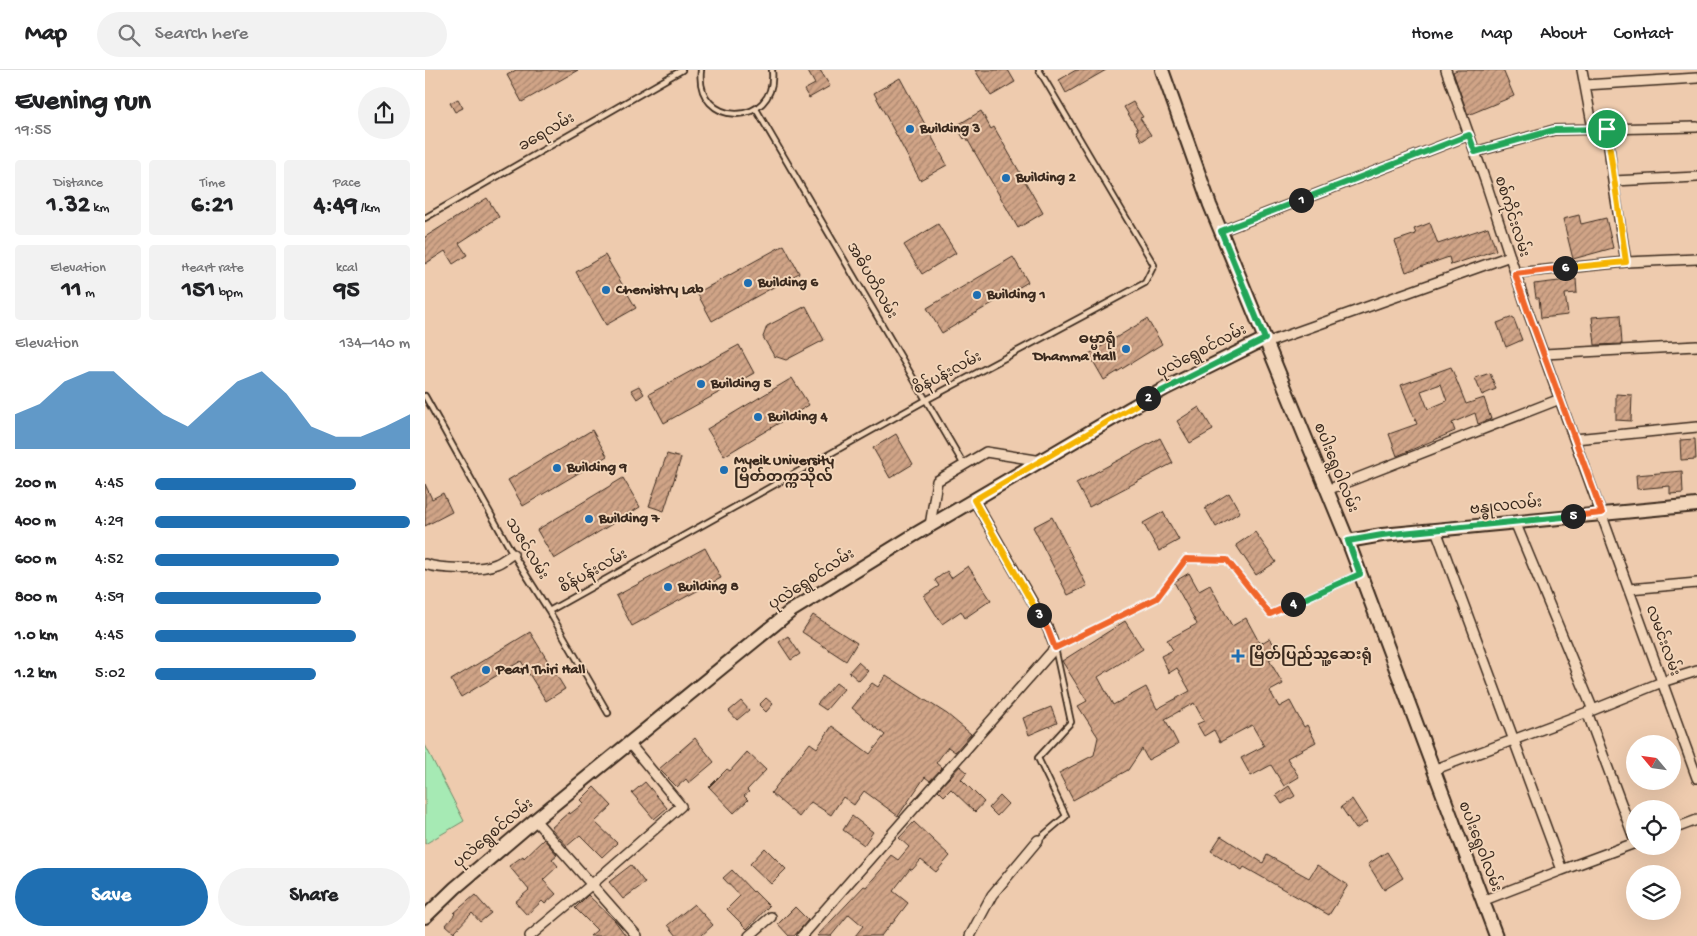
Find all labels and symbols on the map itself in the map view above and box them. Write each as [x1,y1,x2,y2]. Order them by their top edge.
street label: ခရေလမ်း [514,107,579,157]
pin [1586,108,1628,150]
place label: Building 3 [919,120,981,138]
marker: Building 3 [904,123,916,135]
place label: Building 2 [1015,169,1077,187]
marker: Building 2 [1000,172,1012,184]
street label: စစ်ကိုင်းလမ်း [1488,173,1535,260]
pin: 1 [1289,188,1313,212]
street label: အဓိပတိလမ်း [842,238,903,322]
pin: 6 [1553,256,1577,280]
place label: Building 6 [757,274,819,292]
marker: Building 6 [742,277,754,289]
place label: Chemistry Lab [615,281,704,299]
marker: Chemistry Lab [600,284,612,296]
place label: Building 1 [986,286,1046,304]
marker: Building 1 [971,289,983,301]
street label: ပုလဲရွေစင်လမ်း [1153,319,1251,383]
place label: ဓမ္မာရုံ Dhamma Hall [1031,331,1117,366]
marker: ဓမ္မာရုံ Dhamma Hall [1120,343,1132,355]
street label: စိန်ပန်းလမ်း [909,346,986,400]
place label: Building 5 [710,375,772,393]
marker: Building 5 [695,378,707,390]
pin: 2 [1135,386,1161,410]
place label: Building 4 [767,408,829,426]
marker: Building 4 [752,411,764,423]
street label: စပါးရွေဝါလမ်း [1308,419,1364,516]
place label: Myeik University မြိတ်တက္ကသိုလ် [734,452,835,488]
place label: Building 9 [566,459,628,477]
marker: Building 9 [551,462,563,474]
marker: Myeik University မြိတ်တက္ကသိုလ် [718,464,730,476]
street label: ဗန္ဓုလလမ်း [1469,491,1543,521]
pin: 5 [1561,504,1585,528]
place label: Building 7 [598,510,661,528]
street label: သဇင်လမ်း [500,513,554,583]
marker: Building 7 [583,513,595,525]
street label: စိန်ပန်းလမ်း [555,543,632,599]
street label: ပုလဲရွေစင်လမ်း [764,543,859,615]
place label: Building 8 [677,578,739,596]
marker: Building 8 [662,581,674,593]
pin: 4 [1281,592,1305,616]
pin: 3 [1027,602,1051,628]
street label: လမင်းလမ်း [1641,602,1686,679]
place label: မြိတ်ပြည်သူ့ဆေးရုံ [1249,644,1372,666]
marker: မြိတ်ပြည်သူ့ဆေးရုံ [1231,649,1245,663]
place label: Pearl Thiri Hall [495,661,586,679]
marker: Pearl Thiri Hall [480,664,492,676]
north arrow [1626,735,1681,790]
street label: ပုလဲရွေစင်လမ်း [448,793,538,873]
street label: စပါးရွေဝါလမ်း [1453,798,1507,895]

